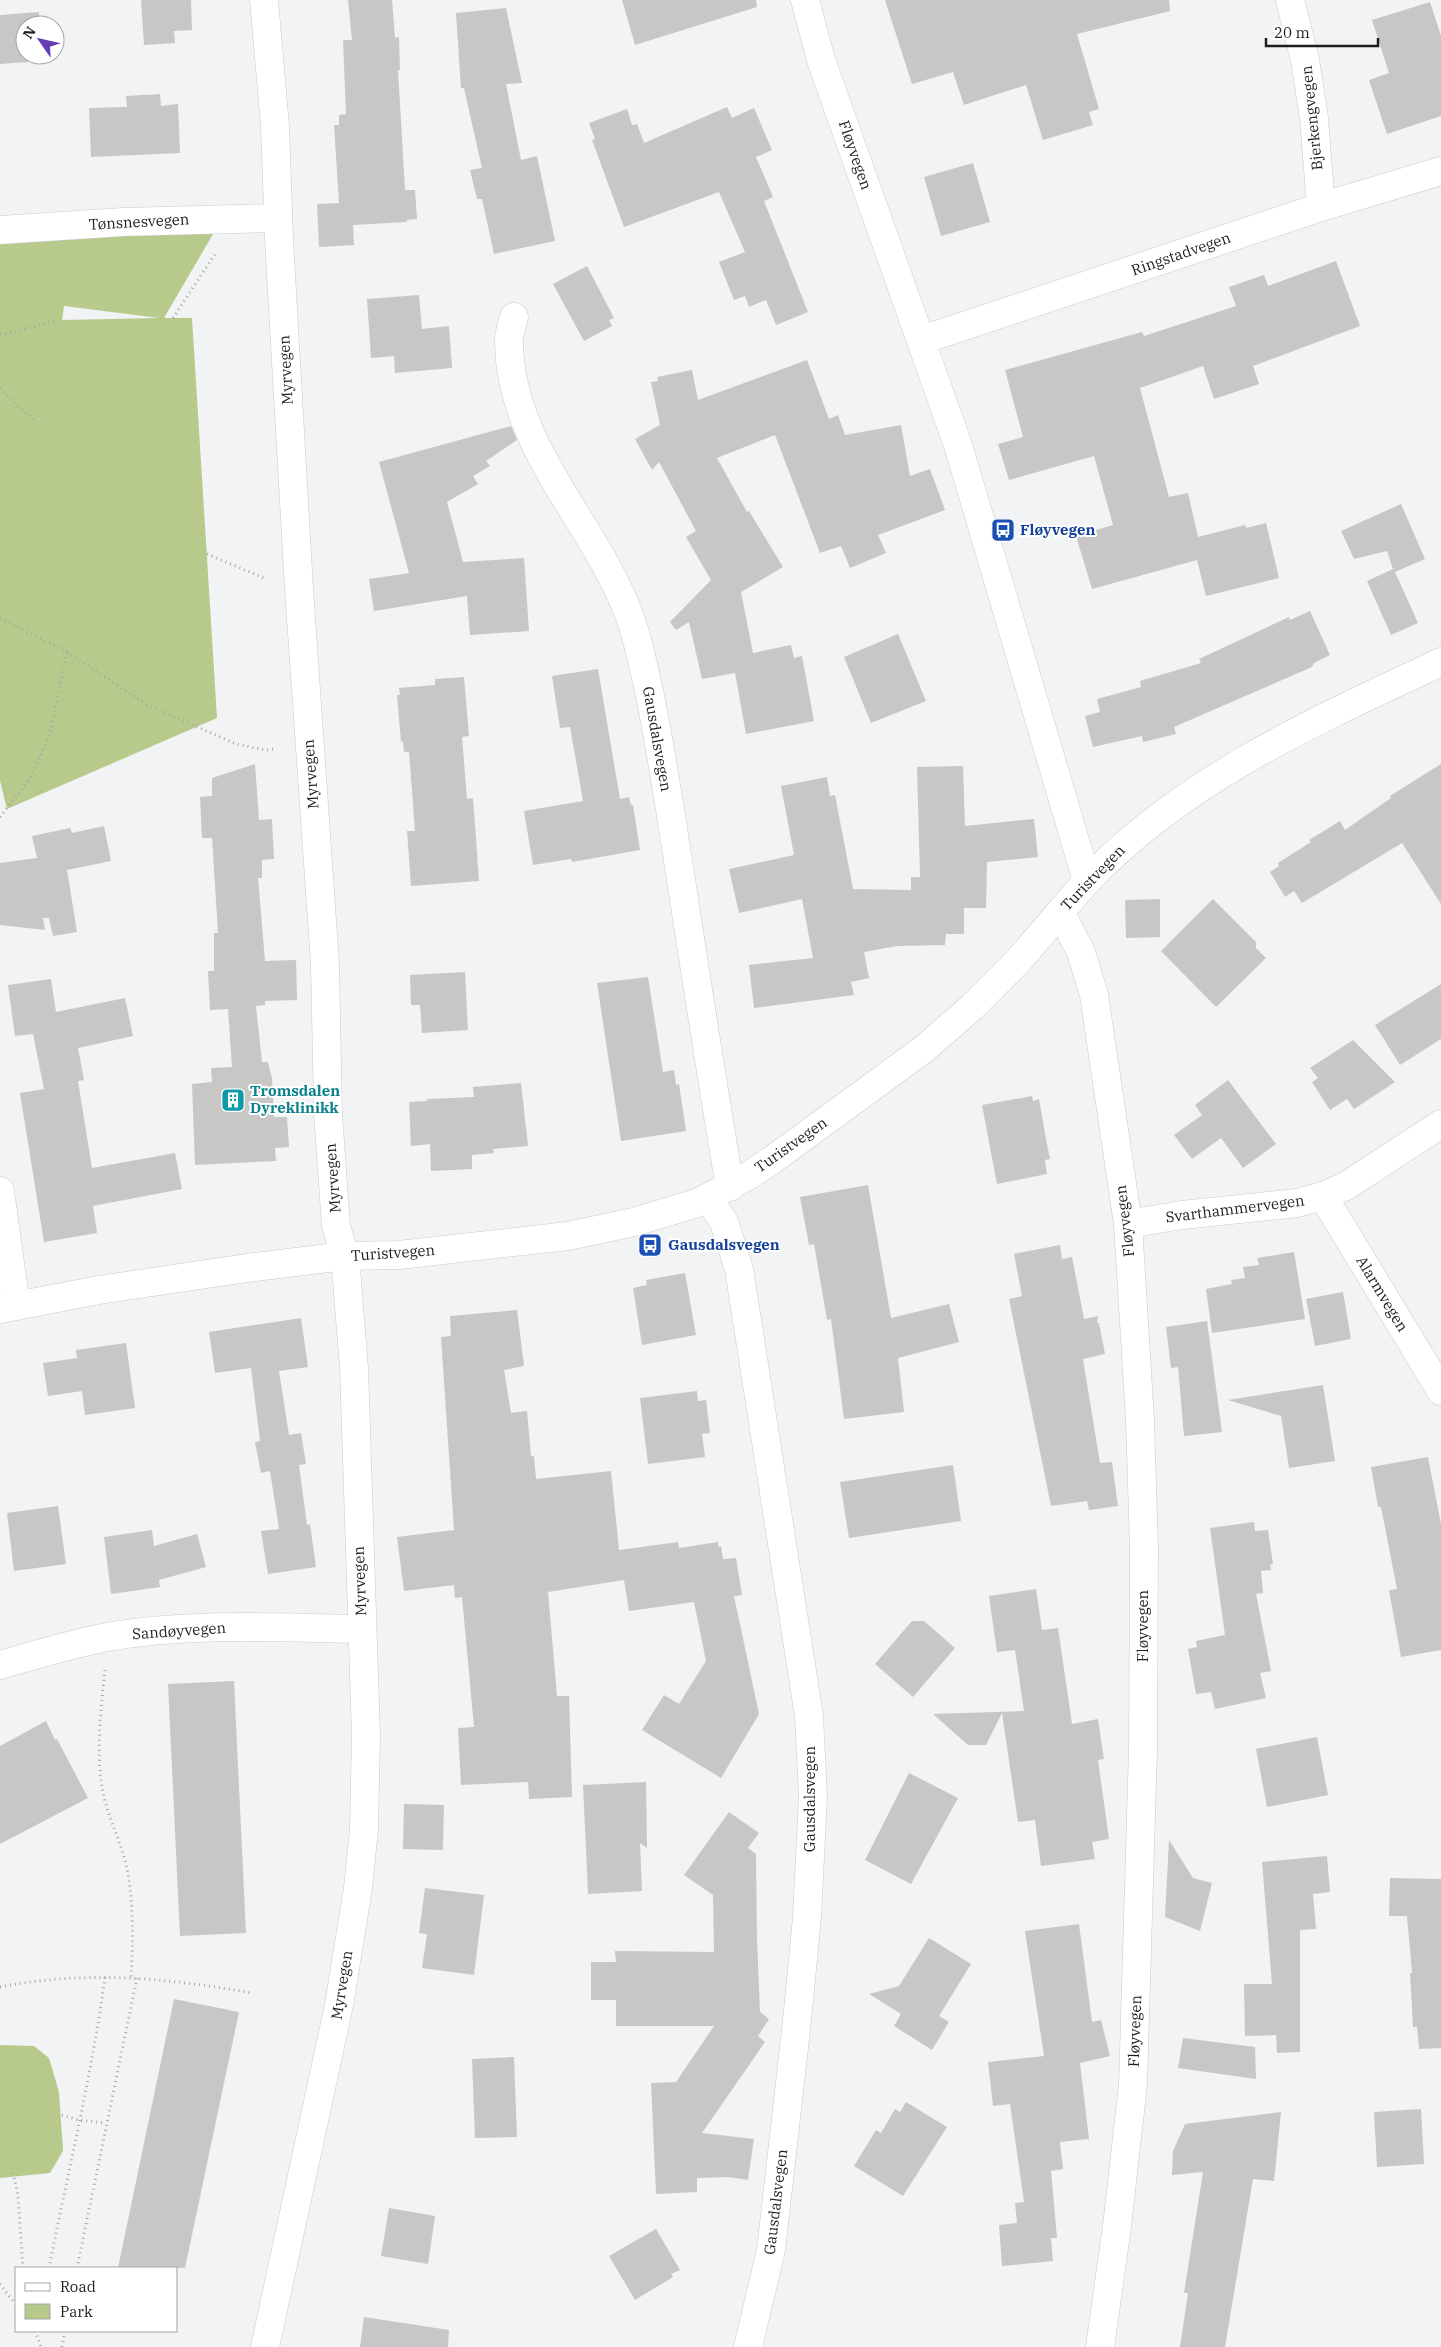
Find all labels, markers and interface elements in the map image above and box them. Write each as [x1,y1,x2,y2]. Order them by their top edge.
north arrow [15,15,65,65]
scale bar [1266,15,1378,47]
text: N [19,23,40,42]
text: 20 m [1274,23,1310,42]
street label: Bjerkengvegen [1297,64,1326,171]
street label: Fløyvegen [835,118,876,192]
street label: Tønsnesvegen [88,209,190,234]
street label: Ringstadvegen [1129,227,1233,279]
street label: Myrvegen [274,334,297,405]
bus stop icon: Fløyvegen [990,517,1016,543]
place label: Fløyvegen [1020,520,1095,539]
street label: Gausdalsvegen [639,685,676,793]
street label: Myrvegen [299,738,322,810]
street label: Turistvegen [1057,840,1129,915]
place label: Tromsdalen Dyreklinikk [250,1081,340,1117]
building icon: Tromsdalen Dyreklinikk [220,1087,246,1113]
street label: Turistvegen [751,1112,831,1177]
street label: Myrvegen [321,1142,344,1214]
street label: Fløyvegen [1111,1184,1138,1258]
street label: Svarthammervegen [1164,1191,1306,1226]
bus stop icon: Gausdalsvegen [637,1232,663,1258]
place label: Gausdalsvegen [668,1235,780,1254]
street label: Turistvegen [350,1240,436,1265]
street label: Alarmvegen [1352,1252,1413,1335]
street label: Myrvegen [349,1545,370,1616]
street label: Fløyvegen [1133,1589,1152,1662]
street label: Sandøyvegen [131,1618,227,1643]
street label: Gausdalsvegen [800,1745,819,1852]
street label: Myrvegen [327,1949,356,2021]
street label: Fløyvegen [1124,1994,1145,2067]
street label: Gausdalsvegen [760,2148,791,2256]
legend [15,2267,178,2332]
text: Road [60,2277,96,2296]
text: Park [60,2302,93,2321]

